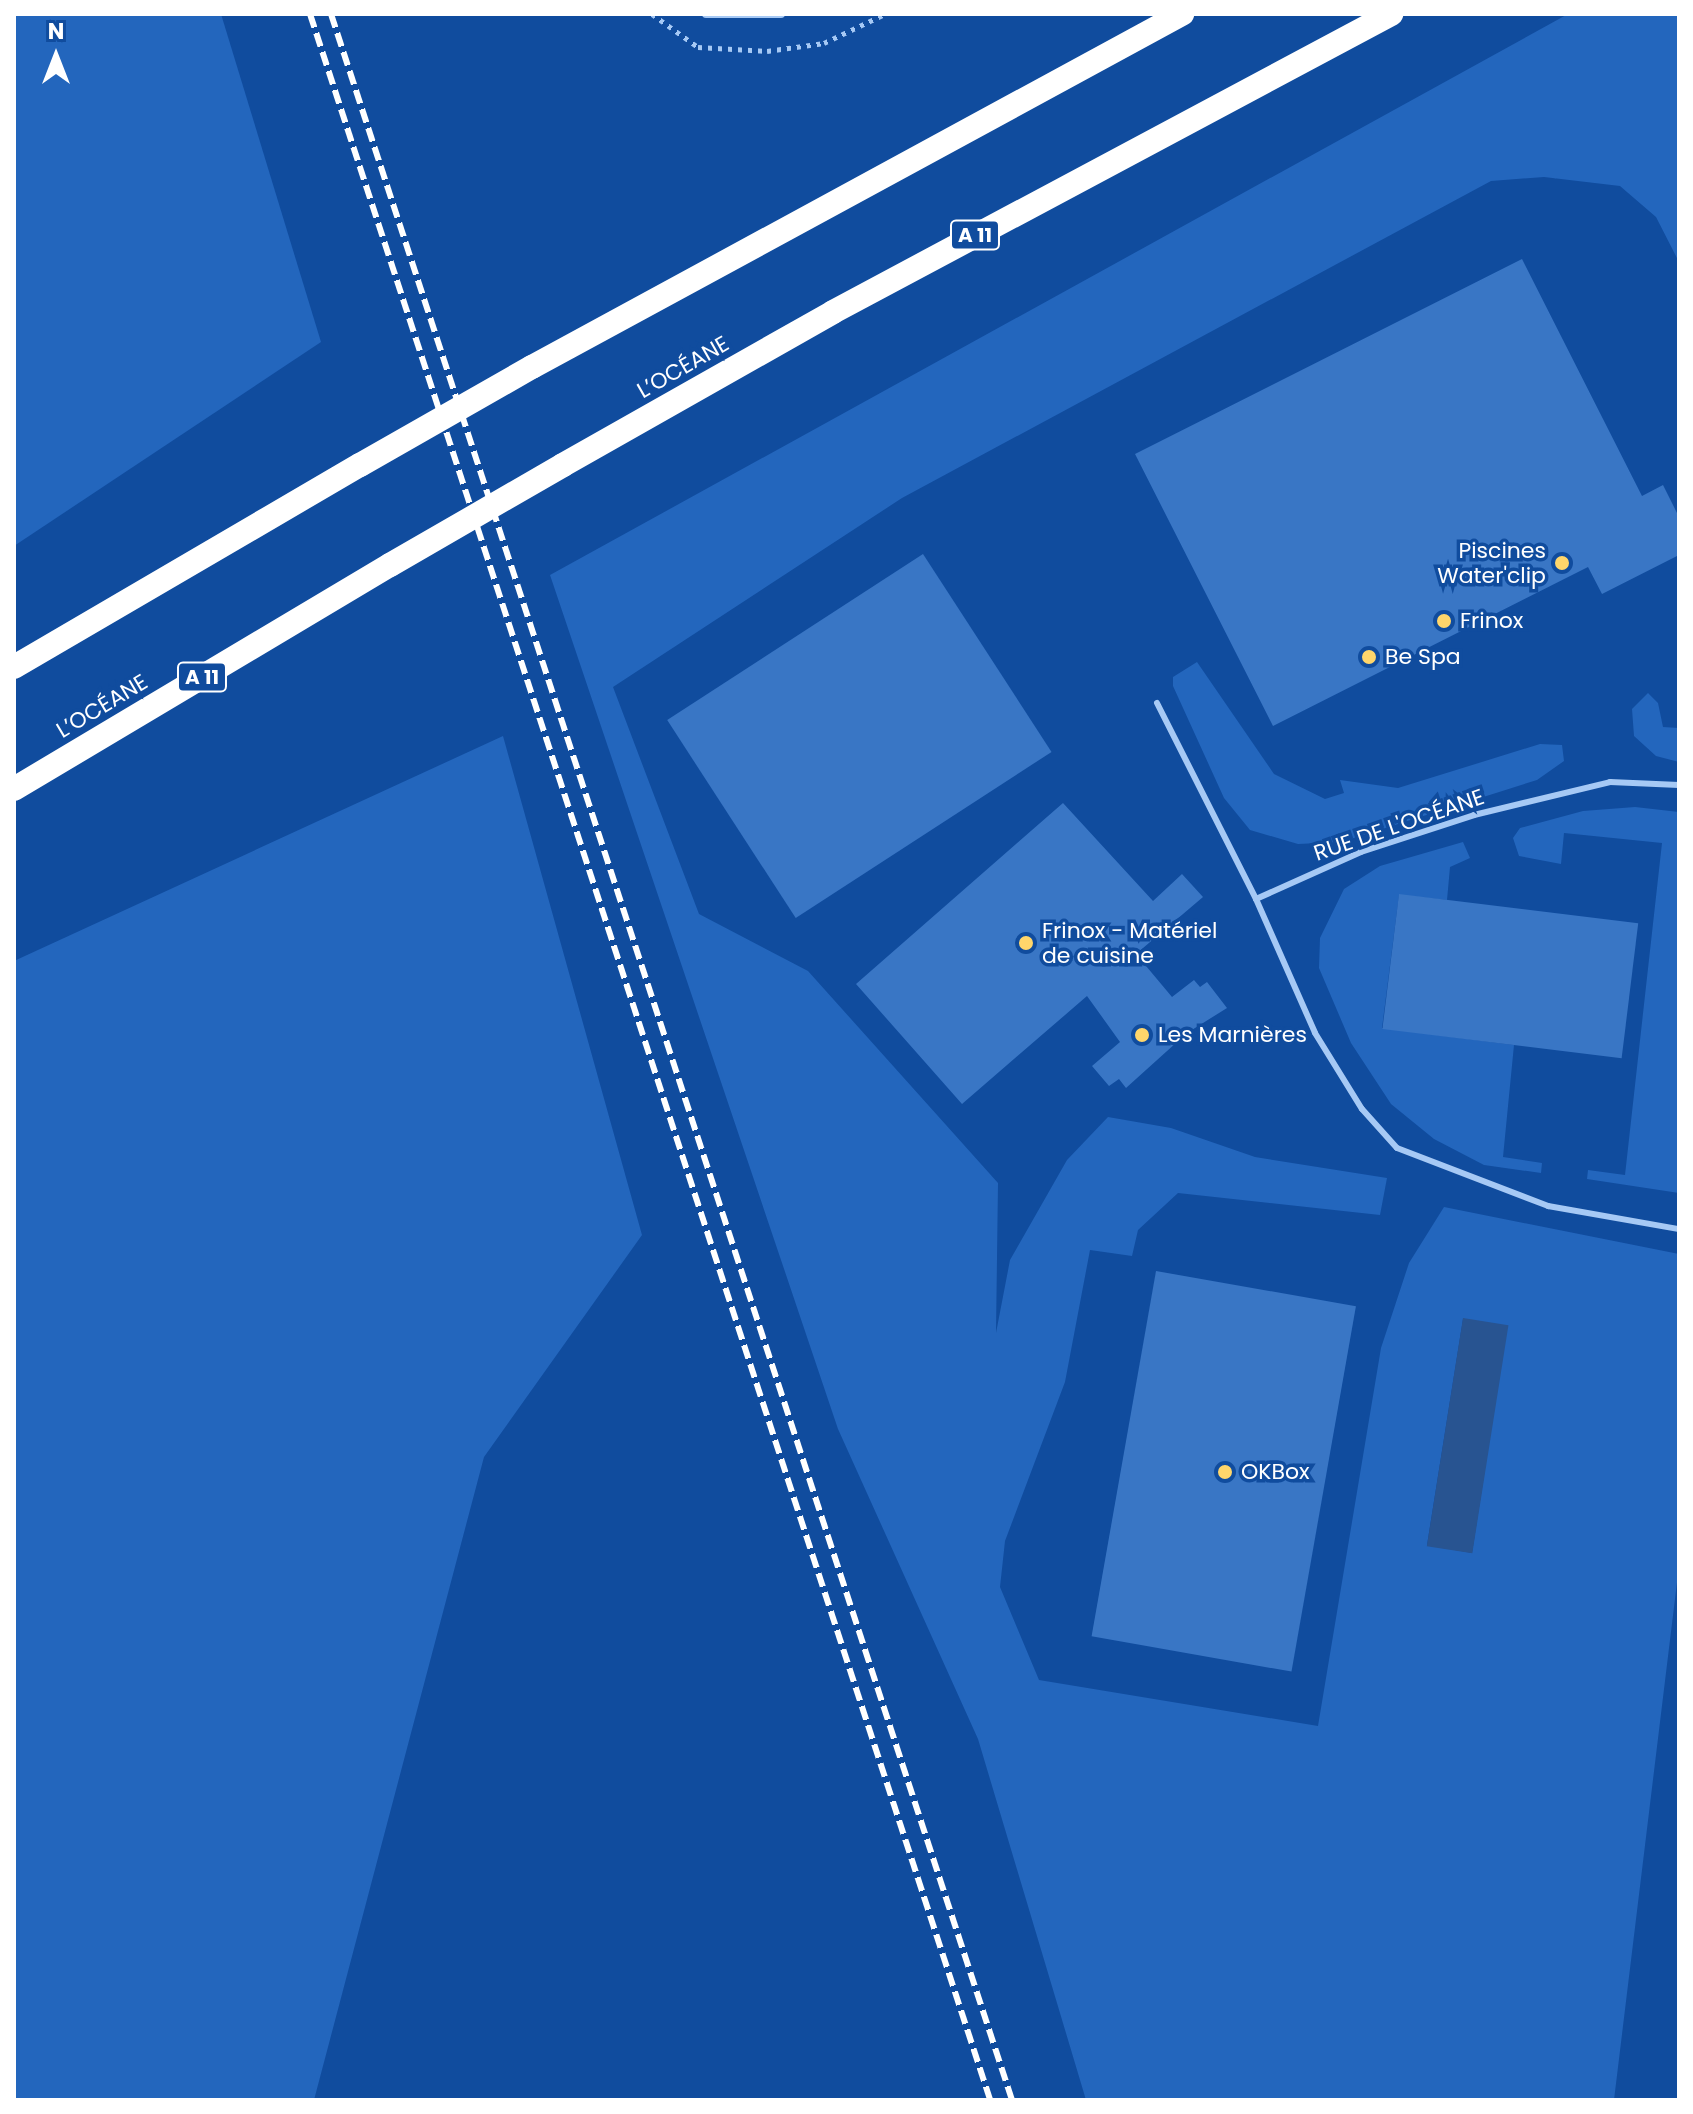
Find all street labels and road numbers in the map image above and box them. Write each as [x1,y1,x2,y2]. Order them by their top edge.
road number: A 11 [949,219,1001,251]
street label: L’OCÉANE [632,330,734,404]
road number: A 11 [176,661,228,693]
street label: L’OCÉANE [52,669,152,743]
street label: RUE DE L'OCÉANE [1310,784,1488,866]

